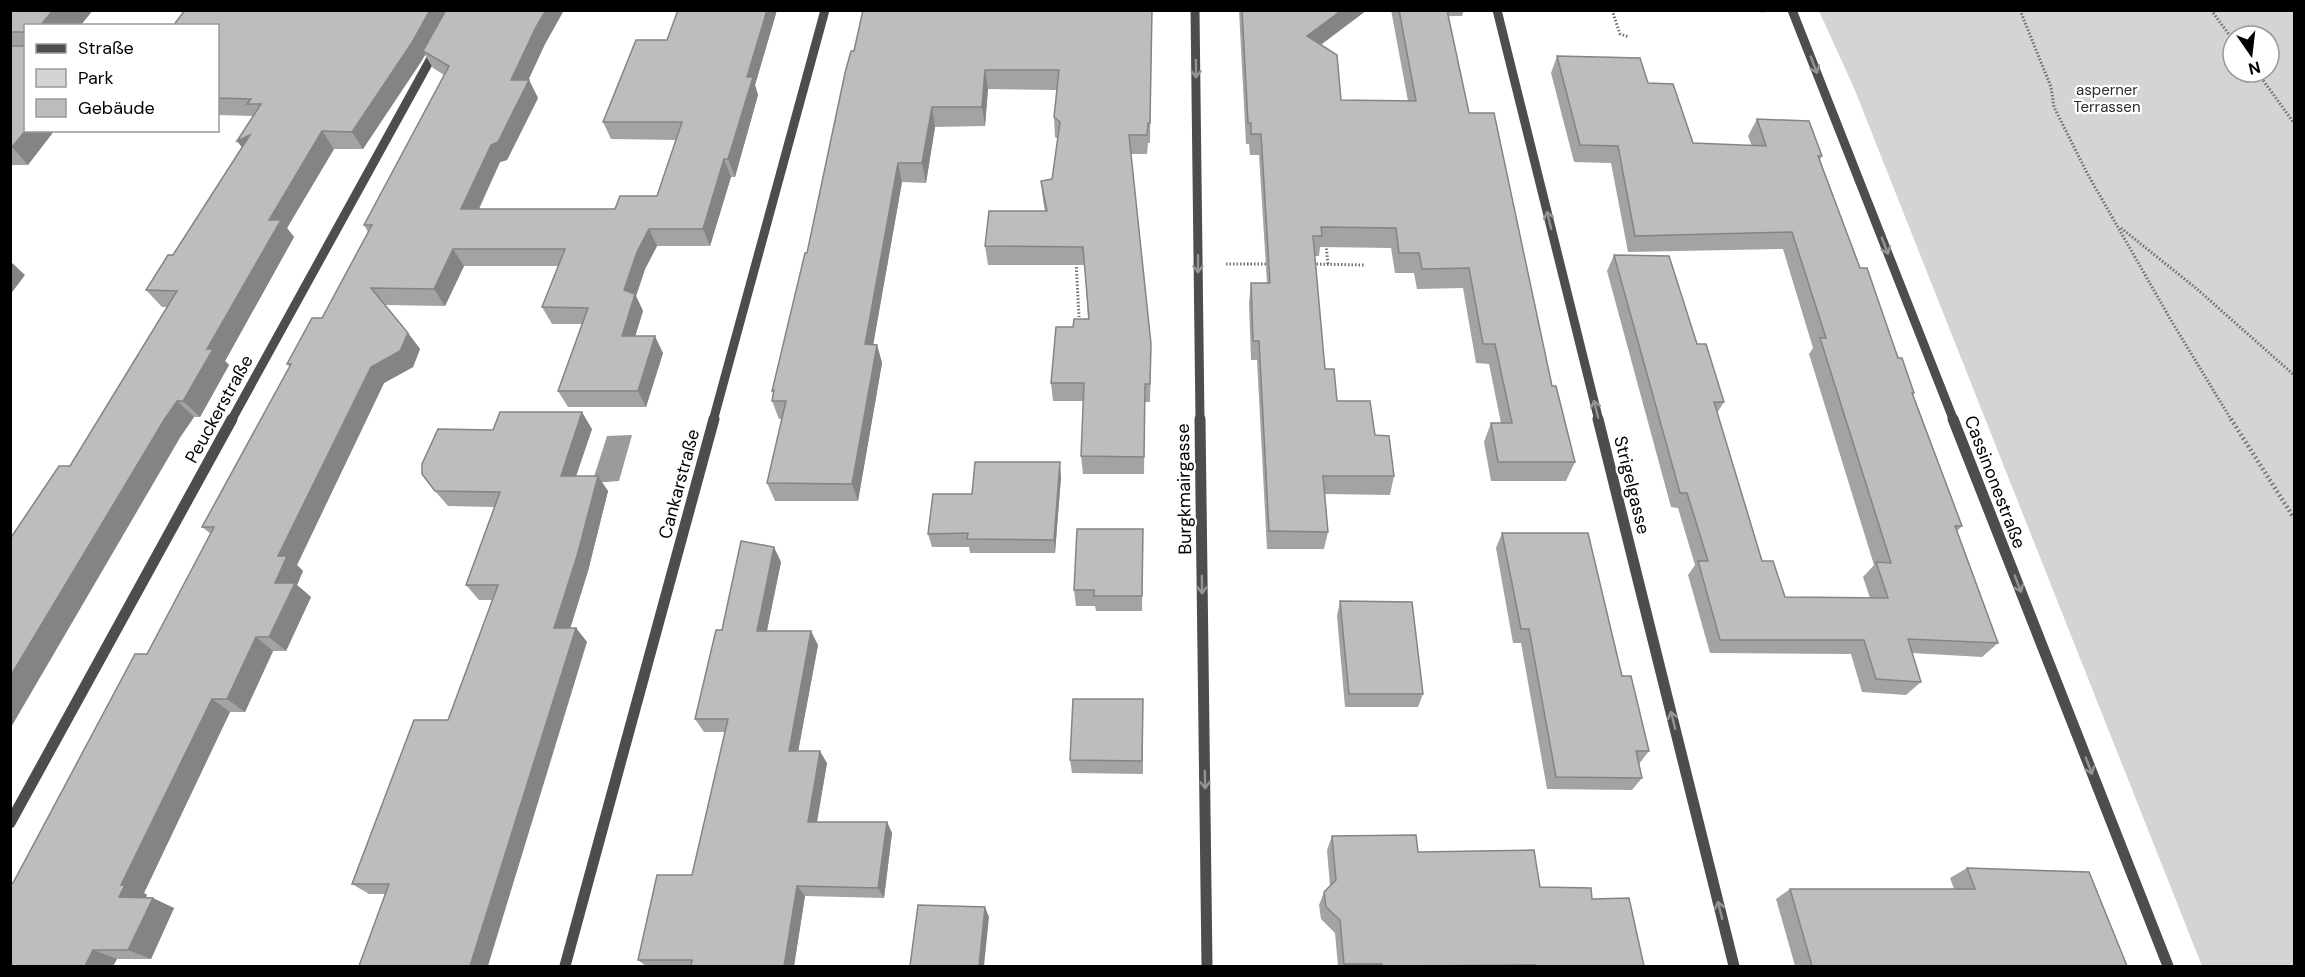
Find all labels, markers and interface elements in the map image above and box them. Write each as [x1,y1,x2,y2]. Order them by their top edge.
legend [24,24,219,132]
north arrow [2221,24,2281,84]
text: Straße [78,36,134,60]
one-way arrow [1809,55,1820,74]
text: N [2246,56,2263,80]
one-way arrow [1190,58,1202,78]
text: Park [78,66,114,90]
park label: asperner Terrassen [2073,80,2141,117]
text: Gebäude [78,96,155,120]
one-way arrow [1542,210,1554,229]
one-way arrow [1880,237,1891,255]
one-way arrow [1193,253,1204,273]
street label: Peuckerstraße [179,351,259,467]
one-way arrow [1589,400,1601,419]
street label: Cassinonestraße [1959,412,2031,552]
street label: Burgkmairgasse [1171,423,1197,555]
street label: Cankarstraße [653,427,705,541]
street label: Strigelgasse [1608,433,1656,537]
one-way arrow [1196,574,1208,594]
one-way arrow [2013,575,2024,593]
one-way arrow [1667,711,1678,730]
one-way arrow [2084,756,2095,775]
one-way arrow [1199,769,1211,789]
one-way arrow [1713,901,1725,920]

